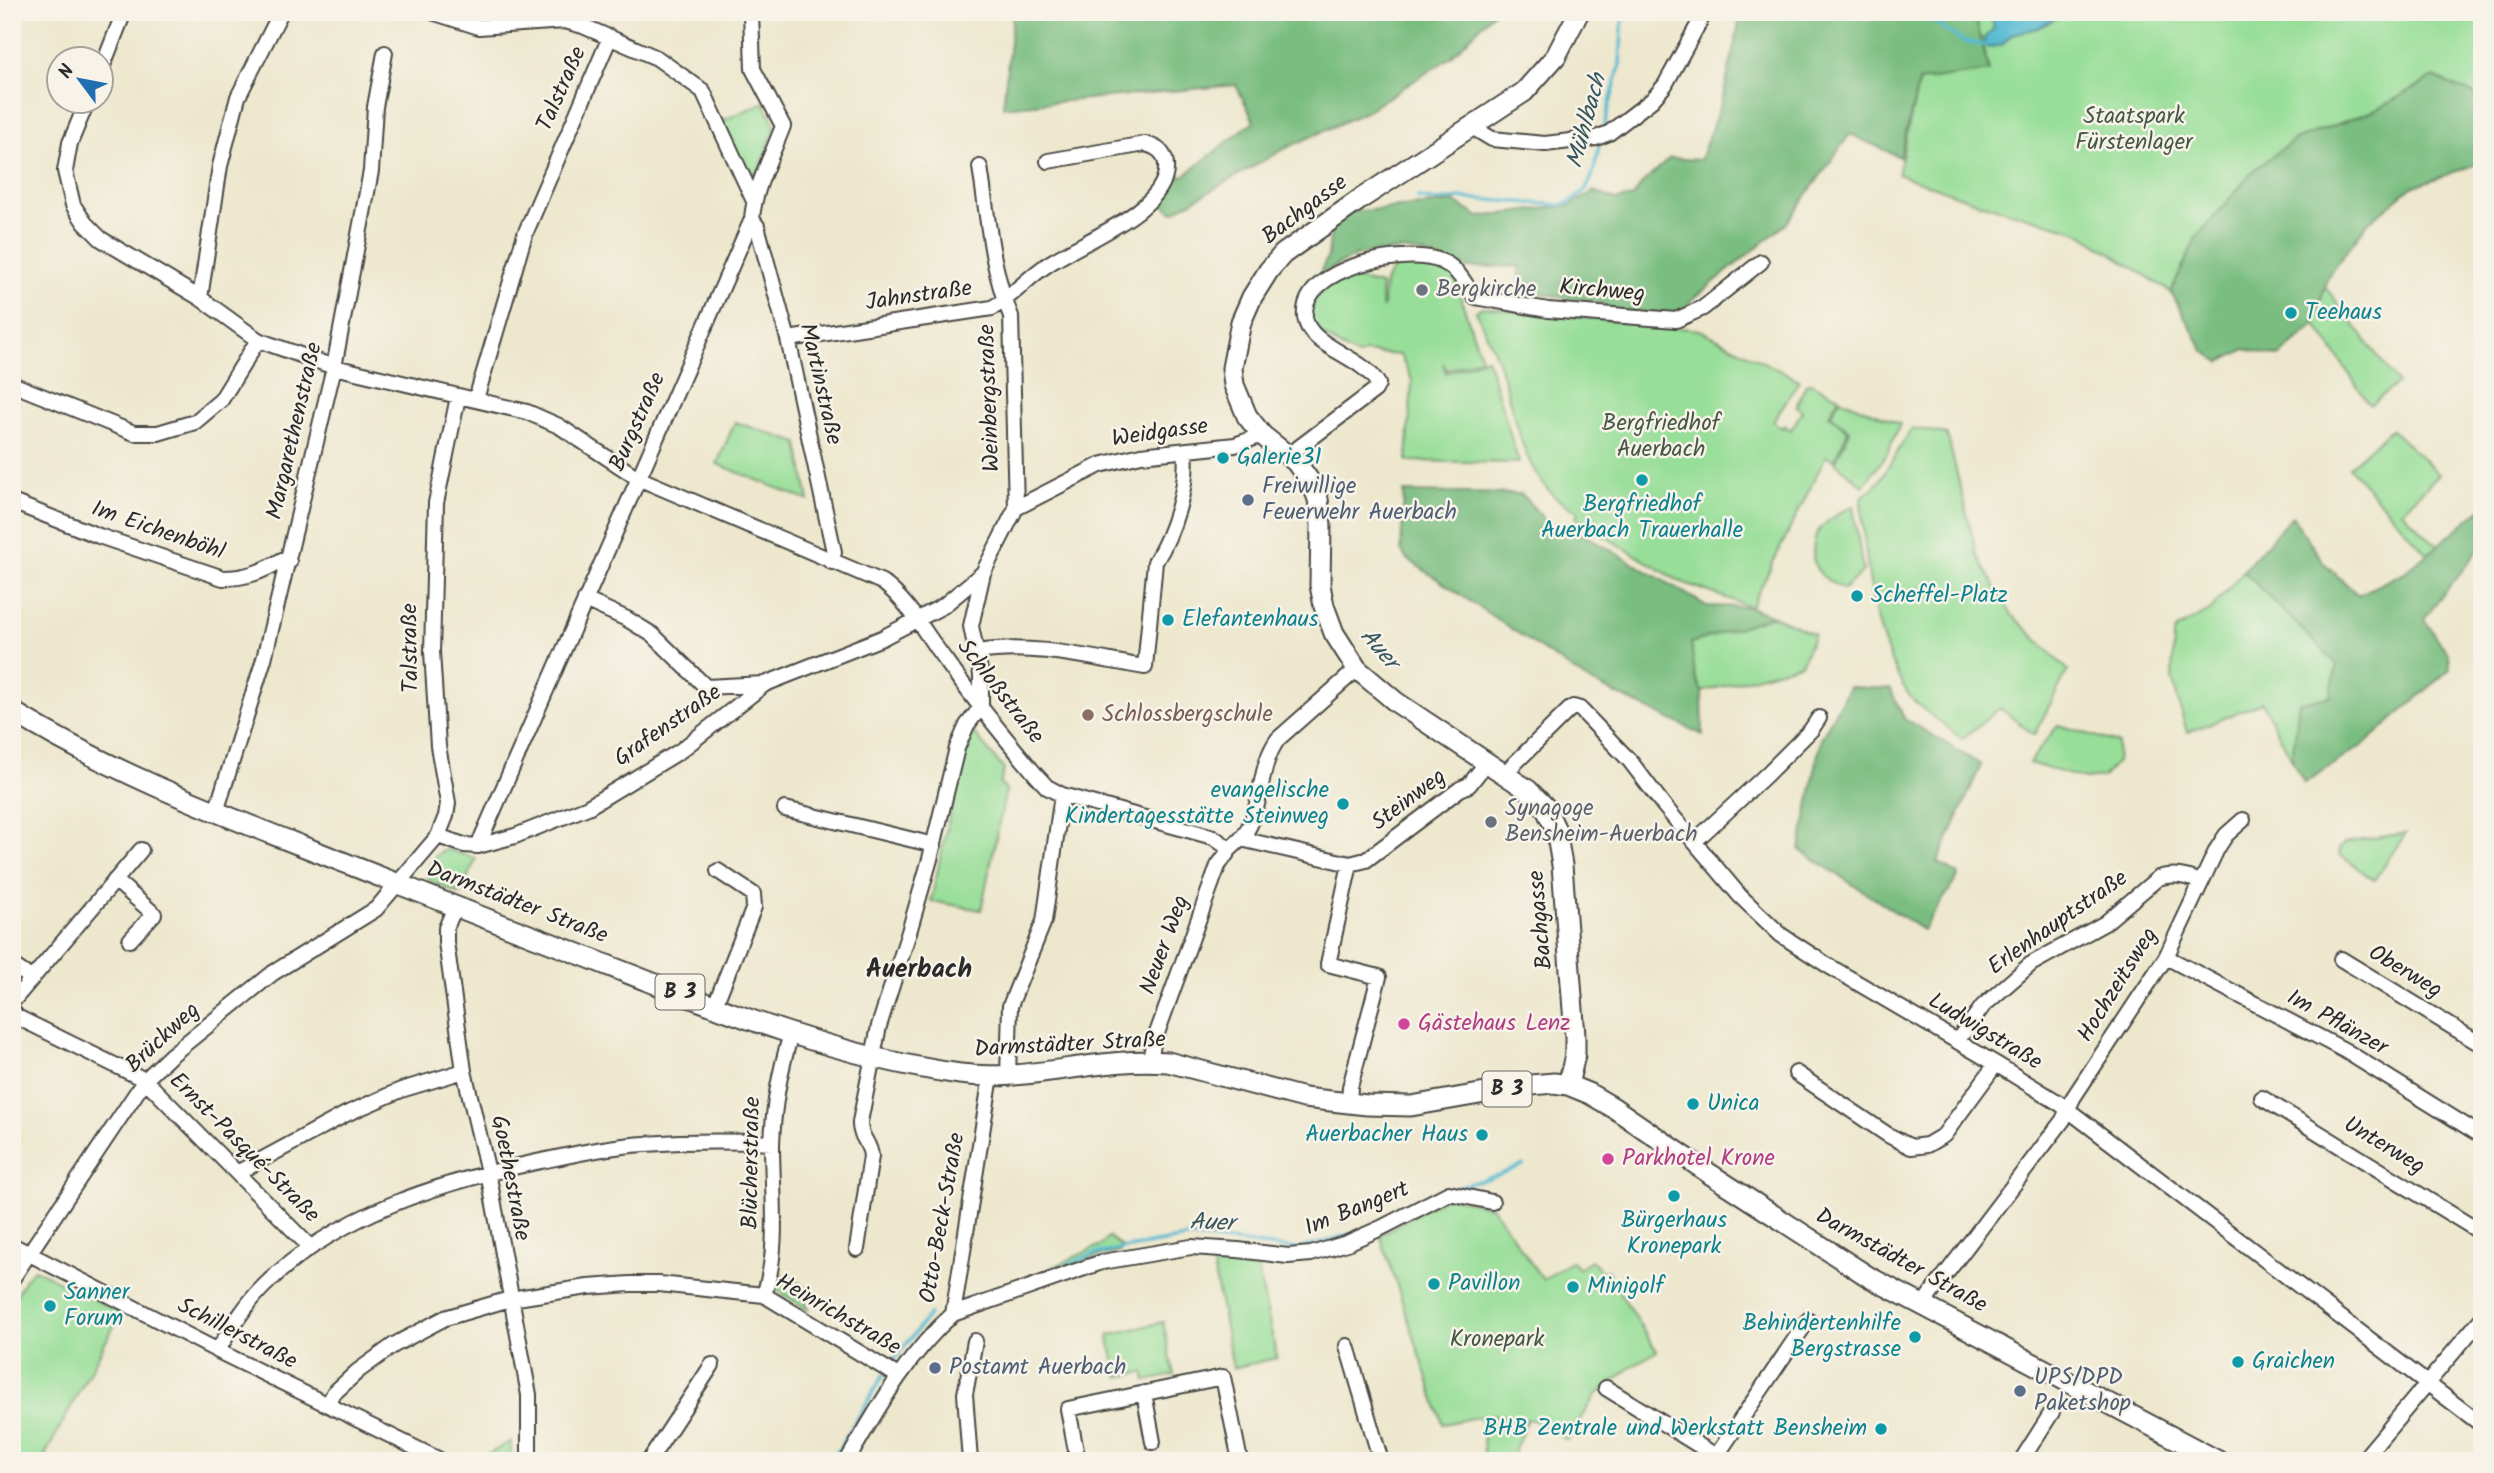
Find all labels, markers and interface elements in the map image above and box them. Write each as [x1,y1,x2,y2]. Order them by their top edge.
street label: Talstraße [527,41,597,137]
north arrow [46,46,116,116]
text: N [51,59,83,85]
water label: Mühlbach [1556,67,1619,173]
park label: Staatspark Fürstenlager [2075,99,2194,161]
street label: Bachgasse [1254,166,1356,254]
street label: Kirchweg [1558,269,1646,313]
street label: Jahnstraße [863,271,975,321]
place label: Bergkirche [1436,272,1536,308]
marker: Bergkirche [1414,282,1430,298]
place label: Teehaus [2305,295,2382,331]
marker: Teehaus [2283,305,2299,321]
street label: Martinstraße [789,319,851,449]
street label: Weinbergstraße [969,323,1011,473]
street label: Margarethenstraße [257,339,333,523]
street label: Burgstraße [600,367,676,477]
park label: Bergfriedhof Auerbach [1602,406,1723,468]
street label: Weidgasse [1109,408,1211,458]
place label: Galerie31 [1237,440,1322,476]
marker: Galerie31 [1215,450,1231,466]
place label: Freiwillige Feuerwehr Auerbach [1262,469,1457,531]
marker: Bergfriedhof Auerbach Trauerhalle [1634,472,1650,488]
place label: Bergfriedhof Auerbach Trauerhalle [1541,487,1743,549]
street label: Im Eichenböhl [86,491,230,571]
marker: Freiwillige Feuerwehr Auerbach [1240,492,1256,508]
place label: Scheffel-Platz [1871,578,2008,614]
marker: Scheffel-Platz [1849,588,1865,604]
place label: Elefantenhaus [1182,602,1319,638]
street label: Talstraße [392,603,430,693]
marker: Elefantenhaus [1160,612,1176,628]
water label: Auer [1350,619,1412,683]
street label: Schloßstraße [947,632,1053,752]
street label: Grafenstraße [607,676,729,776]
place label: Schlossbergschule [1102,697,1273,733]
marker: Schlossbergschule [1080,707,1096,723]
street label: Steinweg [1364,760,1454,840]
place label: evangelische Kindertagesstätte Steinweg [1065,773,1329,835]
place label: Synagoge Bensheim-Auerbach [1505,791,1698,853]
marker: evangelische Kindertagesstätte Steinweg [1335,796,1351,812]
marker: Synagoge Bensheim-Auerbach [1483,814,1499,830]
street label: Darmstädter Straße [421,852,613,954]
street label: Erlenhauptstraße [1980,861,2136,985]
street label: Bachgasse [1519,869,1563,971]
street label: Neuer Weg [1130,890,1200,1000]
street label: Hochzeitsweg [2068,920,2168,1050]
street label: Oberweg [2361,936,2449,1008]
district label: Auerbach [866,949,972,991]
road number: B 3 [656,974,704,1010]
street label: Im Pflänzer [2280,980,2395,1066]
street label: Ludwigstraße [1921,984,2049,1080]
street label: Brückweg [117,994,209,1082]
place label: Gästehaus Lenz [1418,1006,1570,1042]
marker: Gästehaus Lenz [1396,1016,1412,1032]
street label: Darmstädter Straße [973,1022,1167,1068]
street label: Ernst-Pasqué-Straße [160,1064,328,1232]
road number: B 3 [1482,1072,1532,1106]
place label: Unica [1707,1086,1760,1122]
street label: Blücherstraße [733,1096,771,1230]
marker: Unica [1685,1096,1701,1112]
street label: Unterweg [2336,1107,2432,1185]
street label: Goethestraße [480,1112,540,1244]
place label: Auerbacher Haus [1305,1117,1468,1153]
marker: Auerbacher Haus [1474,1127,1490,1143]
street label: Otto-Beck-Straße [910,1130,976,1306]
place label: Parkhotel Krone [1622,1141,1775,1177]
marker: Parkhotel Krone [1600,1151,1616,1167]
street label: Im Bangert [1299,1171,1416,1246]
marker: Bürgerhaus Kronepark [1666,1188,1682,1204]
street label: Darmstädter Straße [1808,1199,1994,1323]
water label: Auer [1189,1203,1240,1243]
place label: Bürgerhaus Kronepark [1621,1203,1727,1265]
street label: Heinrichstraße [768,1264,908,1366]
place label: Pavillon [1448,1266,1520,1302]
place label: Minigolf [1587,1269,1666,1305]
place label: Sanner Forum [64,1275,131,1337]
marker: Pavillon [1426,1276,1442,1292]
marker: Minigolf [1565,1279,1581,1295]
street label: Schillerstraße [171,1288,303,1380]
marker: Sanner Forum [42,1298,58,1314]
place label: Behindertenhilfe Bergstrasse [1743,1306,1901,1368]
park label: Kronepark [1450,1322,1544,1358]
marker: Behindertenhilfe Bergstrasse [1907,1329,1923,1345]
place label: Graichen [2252,1344,2335,1380]
place label: Postamt Auerbach [949,1350,1126,1386]
marker: Graichen [2230,1354,2246,1370]
marker: Postamt Auerbach [927,1360,943,1376]
place label: UPS/DPD Paketshop [2034,1360,2131,1422]
marker: UPS/DPD Paketshop [2012,1383,2028,1399]
place label: BHB Zentrale und Werkstatt Bensheim [1483,1411,1867,1447]
marker: BHB Zentrale und Werkstatt Bensheim [1873,1421,1889,1437]

